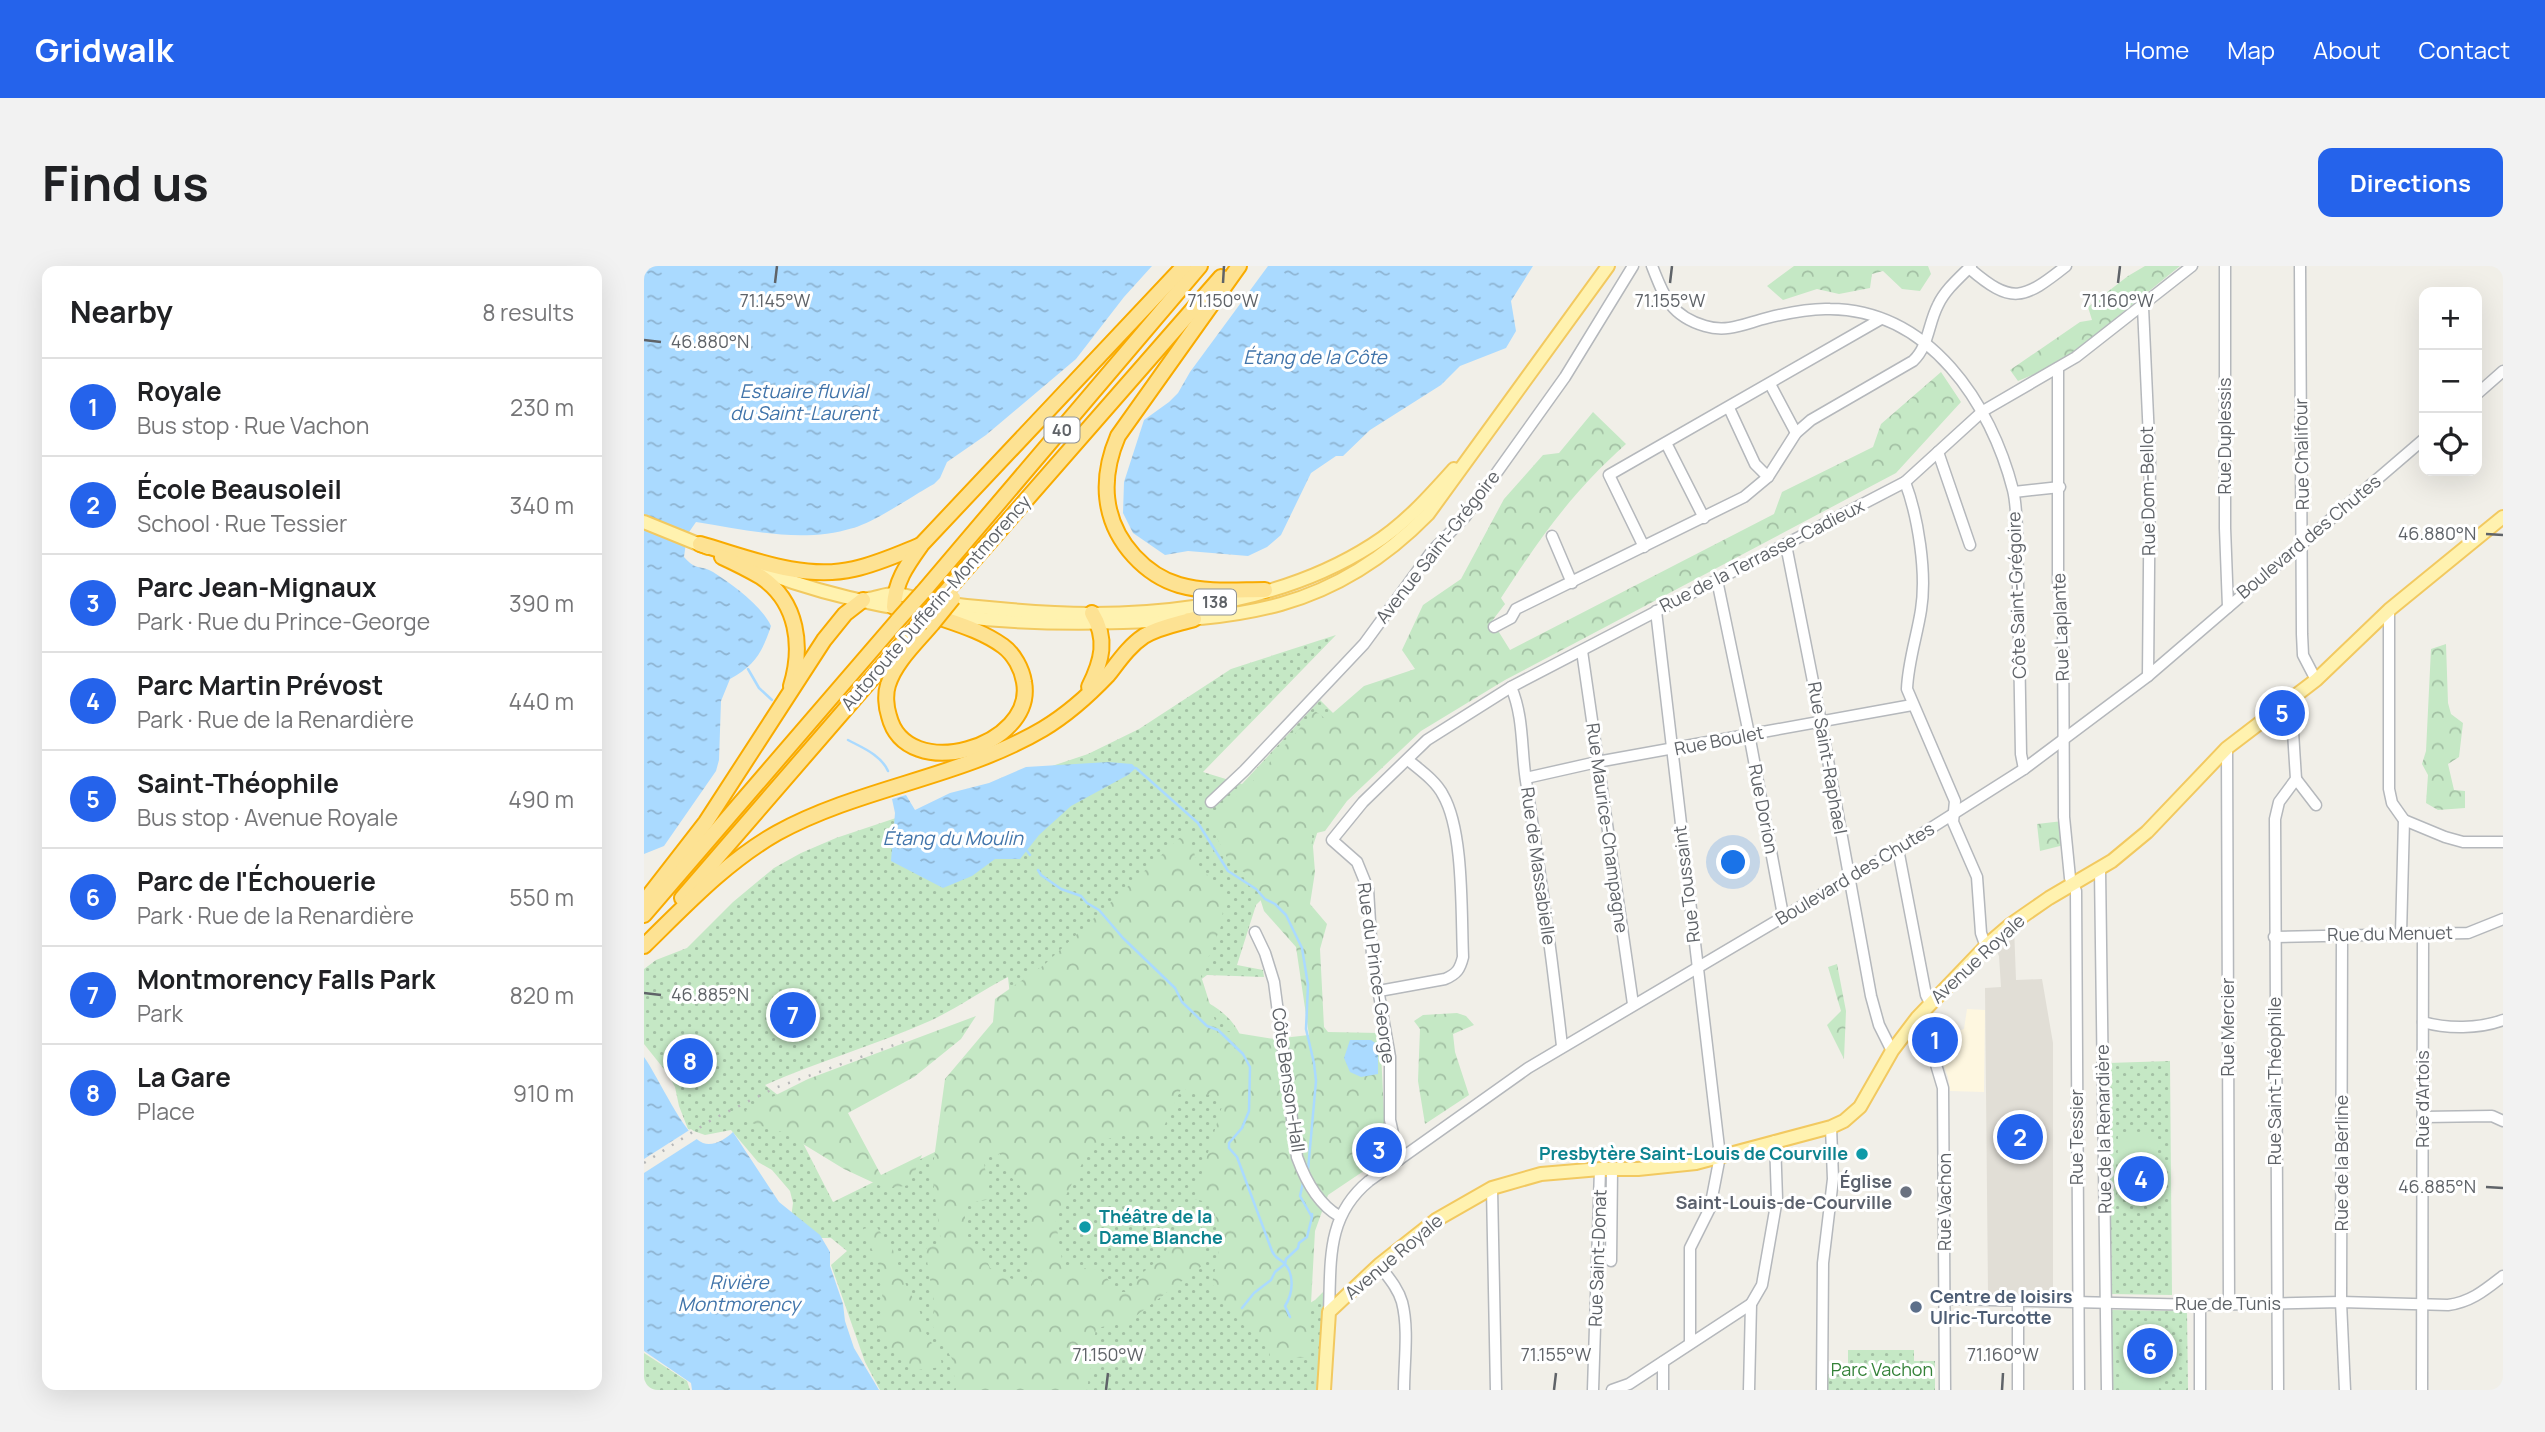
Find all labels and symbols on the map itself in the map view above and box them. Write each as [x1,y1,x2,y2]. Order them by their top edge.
text: 71.145°W [740,288,811,312]
text: 71.150°W [1187,288,1259,312]
text: 71.155°W [1635,288,1705,312]
text: 71.160°W [2082,288,2154,312]
text: 46.880°N [671,329,749,353]
water label: Étang de la Côte [1243,344,1389,370]
water label: Estuaire fluvial du Saint-Laurent [730,378,880,426]
street label: Rue Duplessis [2212,378,2236,494]
street label: Rue Chalifour [2288,397,2314,510]
road number: 40 [1044,418,1080,442]
street label: Rue Dom-Bellot [2134,426,2160,556]
street label: Avenue Saint-Grégoire [1370,465,1505,628]
street label: Boulevard des Chutes [2231,469,2385,604]
street label: Autoroute Dufferin-Montmorency [835,489,1036,715]
street label: Rue de la Terrasse-Cadieux [1655,493,1868,617]
street label: Côte Saint-Grégoire [2001,511,2031,679]
text: 46.880°N [2398,521,2476,545]
street label: Rue Laplante [2046,573,2074,682]
road number: 138 [1194,590,1236,614]
street label: Rue Saint-Raphael [1803,680,1853,836]
pin: 5 [2259,687,2305,739]
street label: Rue Boulet [1672,720,1766,760]
street label: Rue Maurice-Champagne [1581,721,1635,934]
street label: Rue Dorion [1744,762,1784,856]
street label: Rue de Massabielle [1516,785,1562,946]
street label: Boulevard des Chutes [1771,816,1938,930]
street label: Rue Toussaint [1667,824,1705,944]
water label: Étang du Moulin [883,825,1024,851]
your location [1716,845,1750,879]
street label: Rue du Prince-George [1352,881,1402,1065]
street label: Avenue Royale [1925,908,2030,1008]
street label: Rue du Menuet [2327,920,2453,946]
street label: Rue Mercier [2215,977,2239,1077]
text: 46.885°N [671,982,749,1006]
pin: 7 [770,989,816,1041]
street label: Rue Saint-Théophile [2262,997,2286,1165]
street label: Côte Benson-Hall [1267,1006,1311,1154]
pin: 1 [1912,1014,1958,1066]
pin: 8 [667,1035,713,1087]
street label: Rue de la Renardière [2090,1044,2116,1214]
street label: Rue d'Artois [2410,1050,2434,1148]
street label: Rue Tessier [2064,1088,2088,1185]
street label: Rue de la Berline [2329,1095,2353,1231]
pin: 2 [1997,1111,2043,1163]
pin: 3 [1356,1124,1402,1176]
place label: Presbytère Saint-Louis de Courville [1539,1141,1848,1165]
marker: Presbytère Saint-Louis de Courville [1854,1146,1870,1162]
street label: Rue Vachon [1932,1153,1956,1251]
pin: 4 [2118,1153,2164,1205]
place label: Église Saint-Louis-de-Courville [1675,1169,1892,1214]
text: 46.885°N [2398,1174,2476,1198]
marker: Église Saint-Louis-de-Courville [1898,1184,1914,1200]
street label: Rue Saint-Donat [1583,1189,1611,1327]
place label: Théâtre de la Dame Blanche [1099,1204,1223,1249]
street label: Avenue Royale [1339,1208,1447,1304]
marker: Théâtre de la Dame Blanche [1077,1219,1093,1235]
water label: Rivière Montmorency [678,1269,803,1317]
place label: Centre de loisirs Ulric-Turcotte [1930,1284,2073,1329]
street label: Rue de Tunis [2175,1291,2281,1315]
marker: Centre de loisirs Ulric-Turcotte [1908,1299,1924,1315]
pin: 6 [2127,1325,2173,1377]
text: 71.150°W [1072,1342,1144,1366]
text: 71.155°W [1521,1342,1591,1366]
text: 71.160°W [1967,1342,2039,1366]
park label: Parc Vachon [1831,1357,1933,1381]

